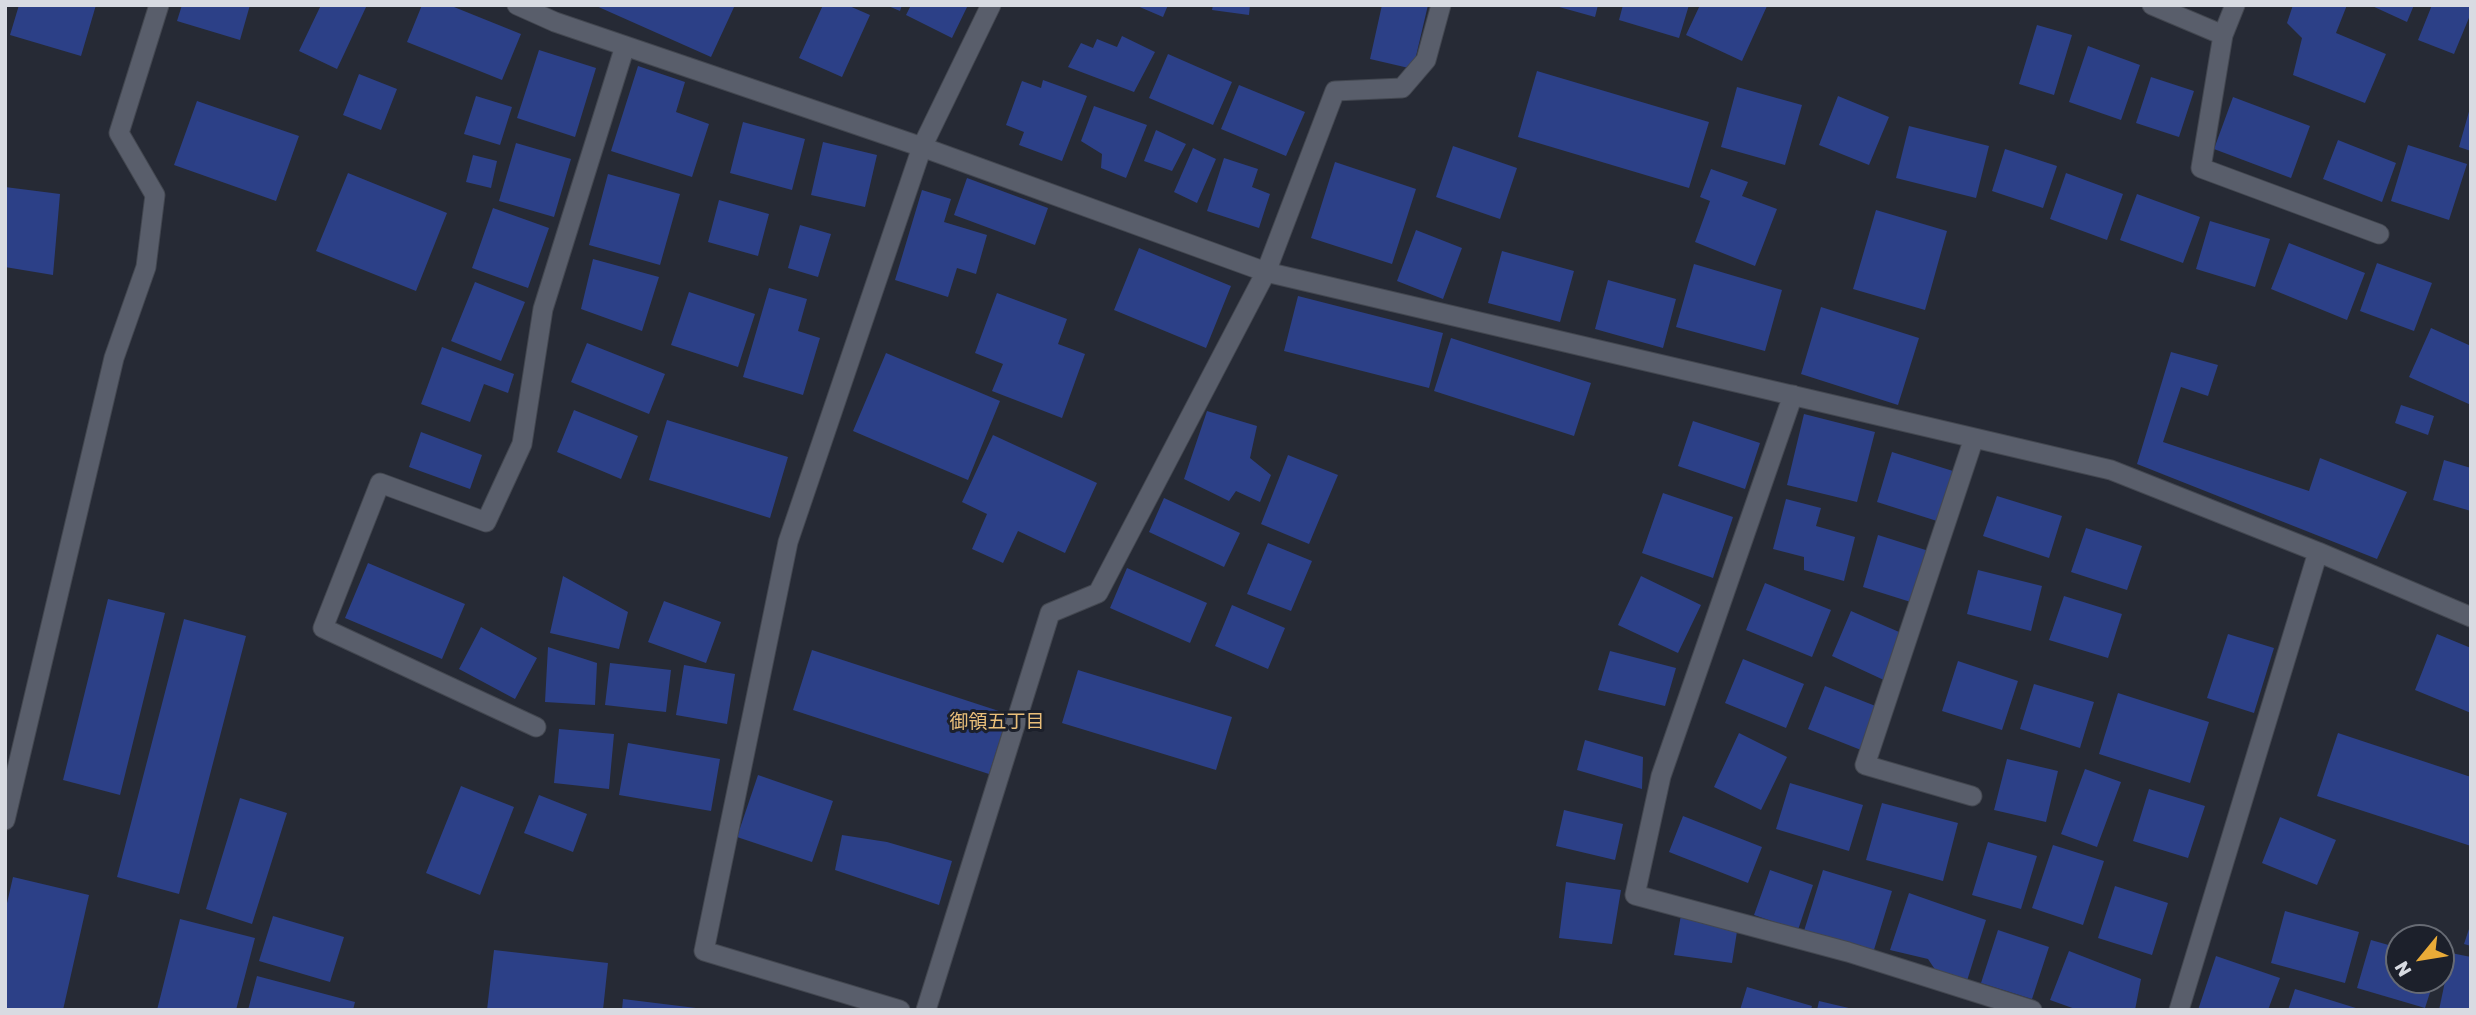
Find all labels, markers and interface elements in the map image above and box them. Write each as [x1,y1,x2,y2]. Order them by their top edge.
district label: 御領五丁目 [950,712,1044,734]
north arrow [2385,924,2455,994]
text: N [2390,957,2416,980]

